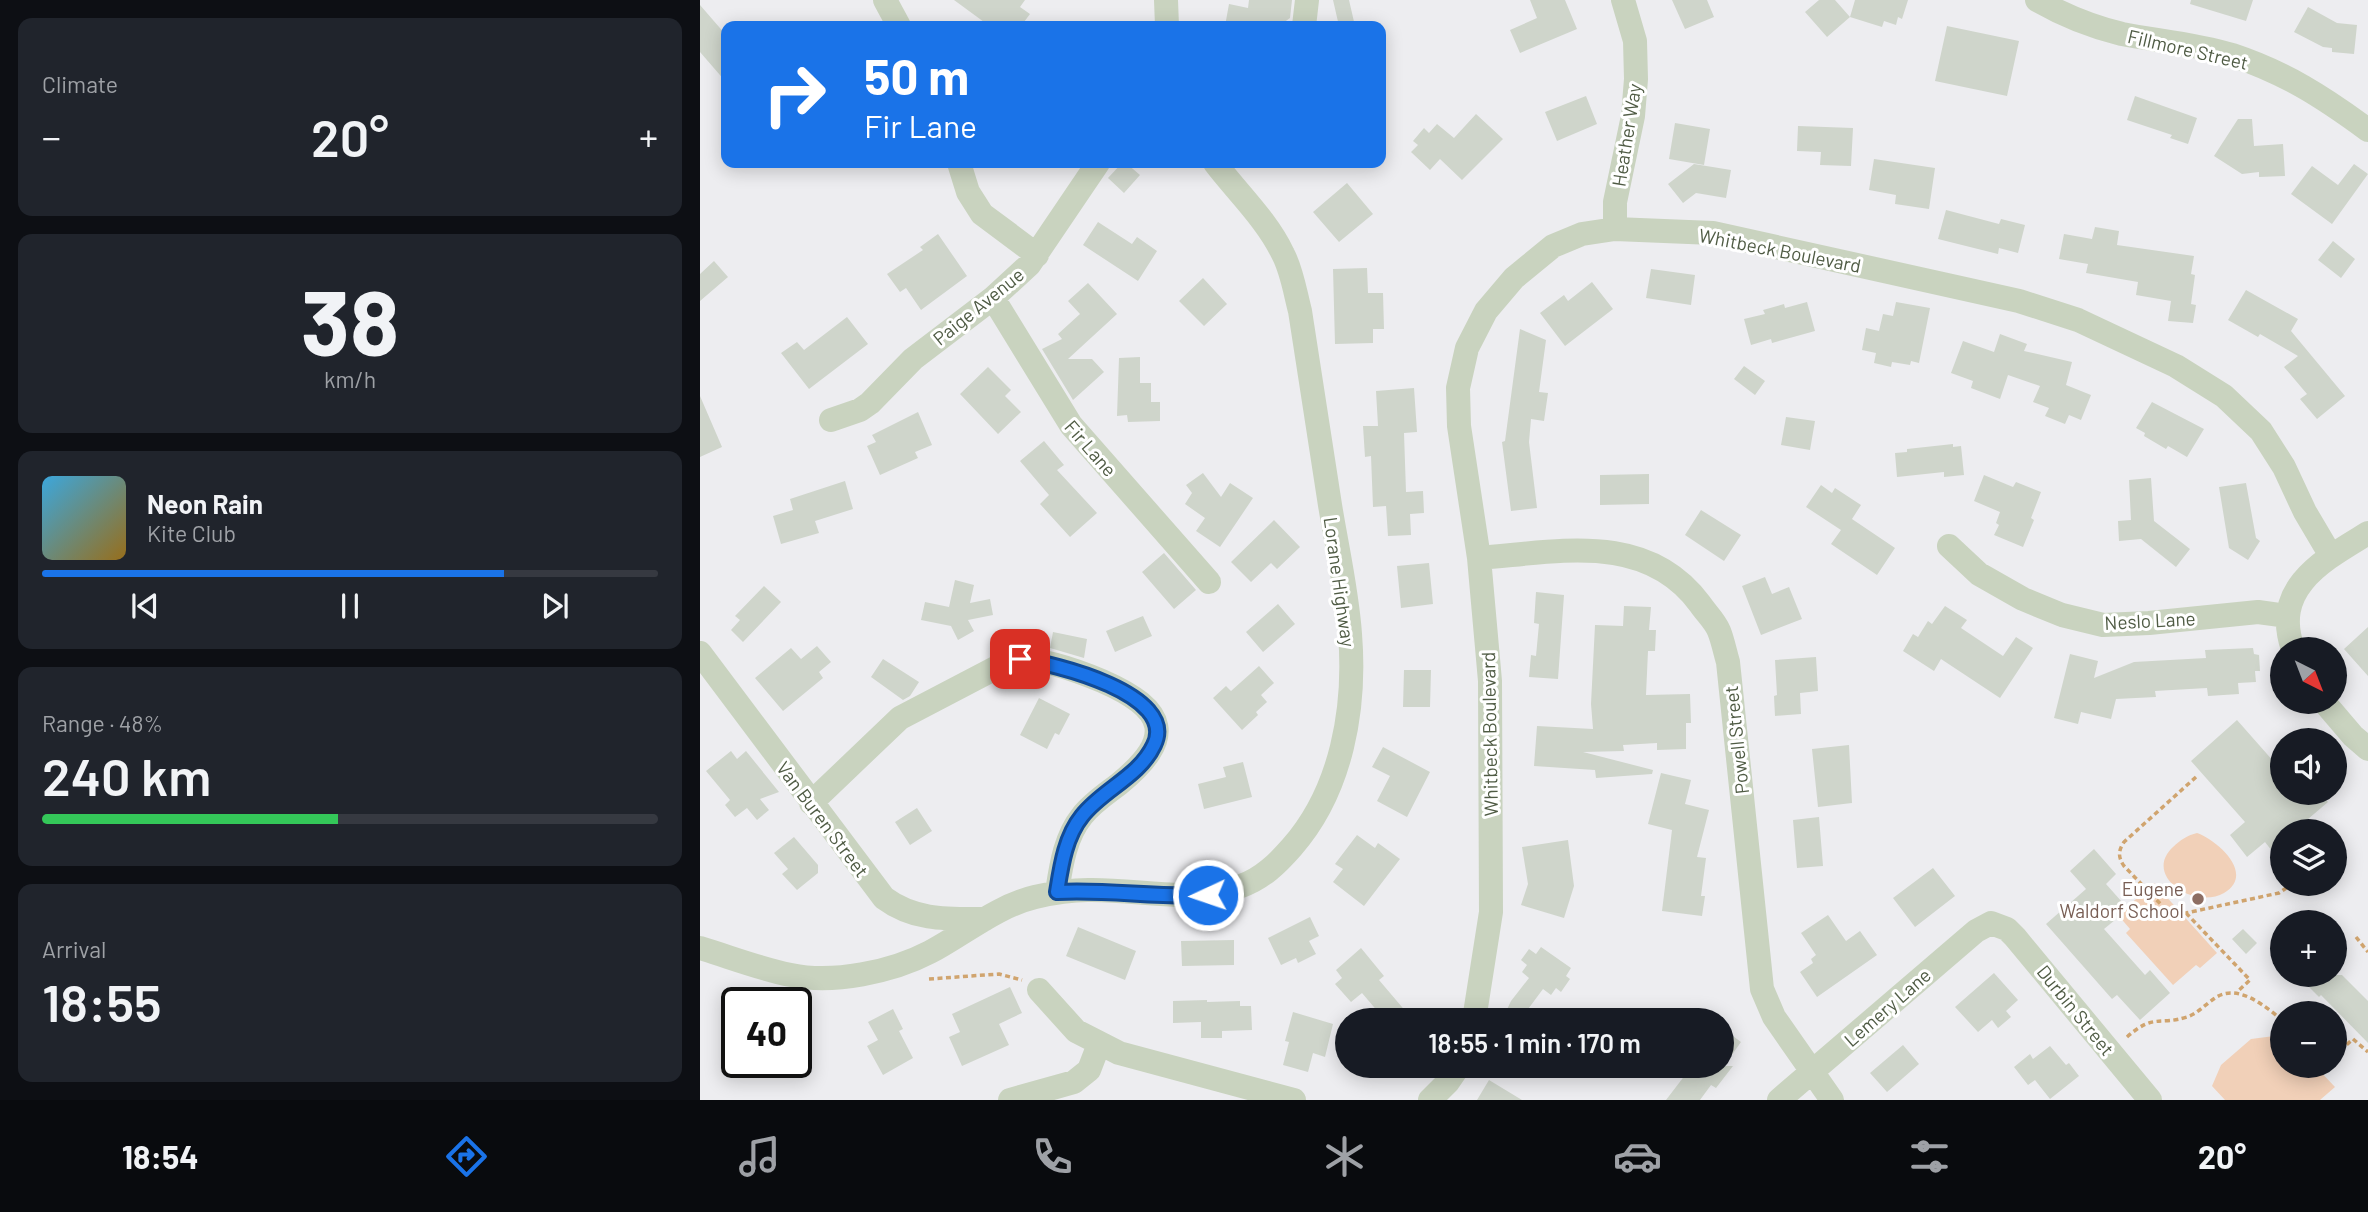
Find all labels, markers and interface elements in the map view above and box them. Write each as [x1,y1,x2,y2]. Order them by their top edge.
street label: Fillmore Street [2126,24,2250,74]
text: 50 m [864,46,969,105]
icon: right [749,49,840,140]
text: Climate [42,70,118,98]
street label: Heather Way [1606,82,1646,188]
text: 20° [311,105,389,167]
text: Fir Lane [864,106,977,144]
text: − [42,113,61,159]
text: + [639,113,658,159]
street label: Whitbeck Boulevard [1697,223,1863,277]
street label: Paige Avenue [928,262,1028,350]
text: 38 [301,265,399,374]
text: km/h [324,365,376,393]
street label: Fir Lane [1060,415,1122,481]
text: Neon Rain [147,488,263,519]
street label: Lorane Highway [1319,515,1361,649]
text: Kite Club [147,519,236,547]
icon: previous [126,587,164,625]
icon: pause [331,587,369,625]
icon: next [536,587,574,625]
street label: Neslo Lane [2104,606,2196,634]
pin [990,629,1050,689]
north arrow [2270,637,2347,714]
map controls [2270,637,2347,1078]
icon: arrive [1001,640,1039,678]
street label: Whitbeck Boulevard [1476,651,1502,817]
street label: Powell Street [1719,685,1753,795]
text: Range · 48% [42,709,163,737]
button: sound [2270,728,2347,805]
text: 240 km [42,744,211,806]
street label: Van Buren Street [772,757,874,881]
button: layers [2270,819,2347,896]
position arrow [1171,858,1245,932]
place label: Eugene Waldorf School [2060,877,2184,922]
marker: Eugene Waldorf School [2190,891,2206,907]
button: + [2270,910,2347,987]
text: Arrival [42,935,106,963]
street label: Durbin Street [2033,960,2119,1060]
street label: Lemery Lane [1839,963,1935,1051]
text: 18:55 [42,970,162,1032]
speed limit sign: 40 [721,987,812,1078]
button: − [2270,1001,2347,1078]
text: 18:55 · 1 min · 170 m [1428,1027,1641,1058]
icon: directions [442,1132,491,1181]
icon: music [735,1132,784,1181]
icon: phone [1028,1132,1077,1181]
icon: climate [1320,1132,1369,1181]
icon: car [1613,1132,1662,1181]
icon: filters [1905,1132,1954,1181]
text: 18:54 [122,1137,199,1175]
text: 20° [2198,1137,2246,1175]

